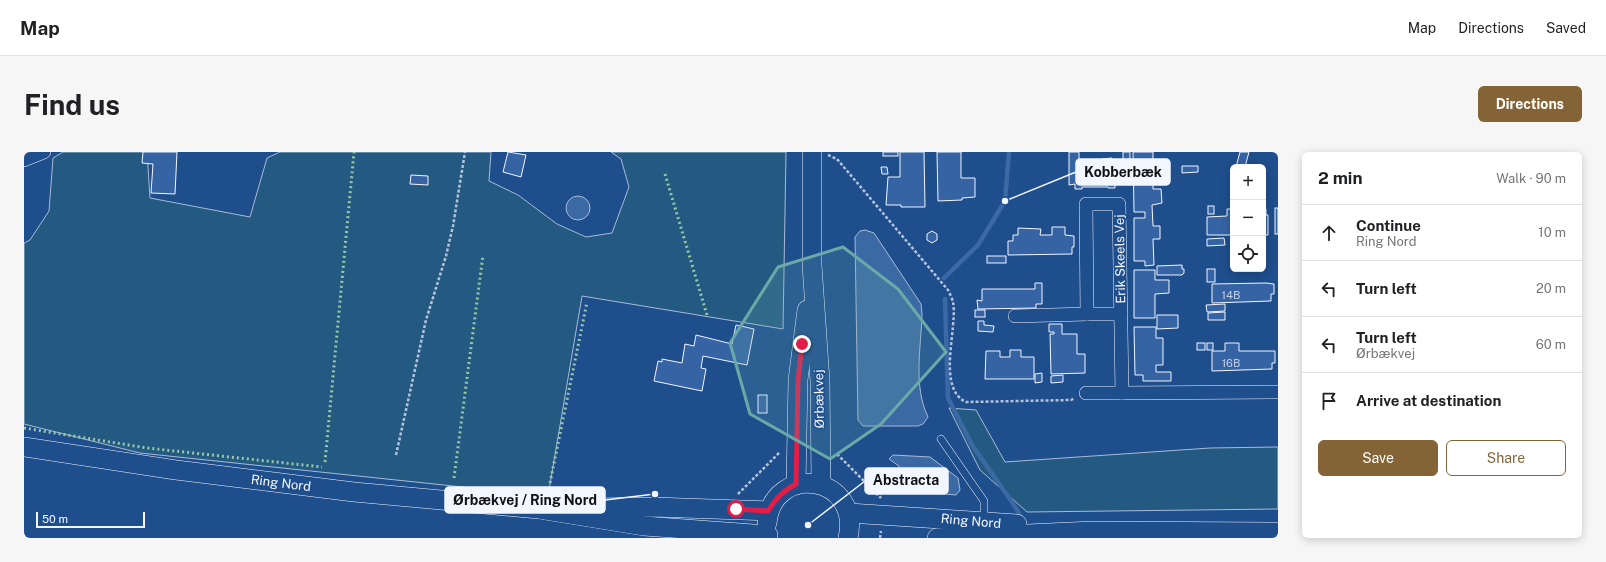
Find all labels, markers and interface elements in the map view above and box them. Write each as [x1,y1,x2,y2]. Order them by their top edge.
text: Map [20,17,60,39]
text: Map [1408,20,1436,36]
text: Directions [1458,20,1524,36]
text: Saved [1546,20,1586,36]
button: Directions [1478,86,1582,122]
text: Find us [24,88,120,121]
callout: Kobberbæk [1076,159,1170,185]
text: Kobberbæk [1084,164,1162,180]
map controls [1230,164,1266,272]
button: + [1230,164,1266,200]
text: 2 min [1318,168,1363,188]
text: Walk · 90 m [1496,171,1566,186]
button: − [1230,200,1266,236]
street label: Erik Skeels Vej [1112,214,1128,304]
text: Continue [1356,217,1421,234]
icon: ahead [1318,222,1340,244]
text: 10 m [1538,225,1566,240]
text: Ring Nord [1356,234,1417,249]
button: locate [1230,236,1266,272]
icon: left [1318,278,1340,300]
text: Turn left [1356,280,1417,297]
text: 20 m [1536,281,1566,296]
house number: 14B [1222,289,1240,301]
text: Turn left [1356,329,1417,346]
icon: left [1318,334,1340,356]
route end [793,335,811,353]
text: 60 m [1536,337,1566,352]
text: Ørbækvej [1356,346,1415,361]
house number: 16B [1222,357,1240,369]
street label: Ørbækvej [811,369,827,429]
icon: arrive [1318,390,1340,412]
text: Arrive at destination [1356,392,1501,409]
button: Save [1318,440,1438,476]
button: Share [1446,440,1566,476]
callout: Abstracta [865,468,948,494]
street label: Ring Nord [250,472,312,494]
text: Abstracta [873,472,939,488]
callout: Ørbækvej / Ring Nord [445,487,605,513]
text: Ørbækvej / Ring Nord [453,492,597,508]
route start [727,500,745,518]
scale bar [36,510,145,529]
street label: Ring Nord [940,511,1002,531]
text: 50 m [42,513,68,525]

